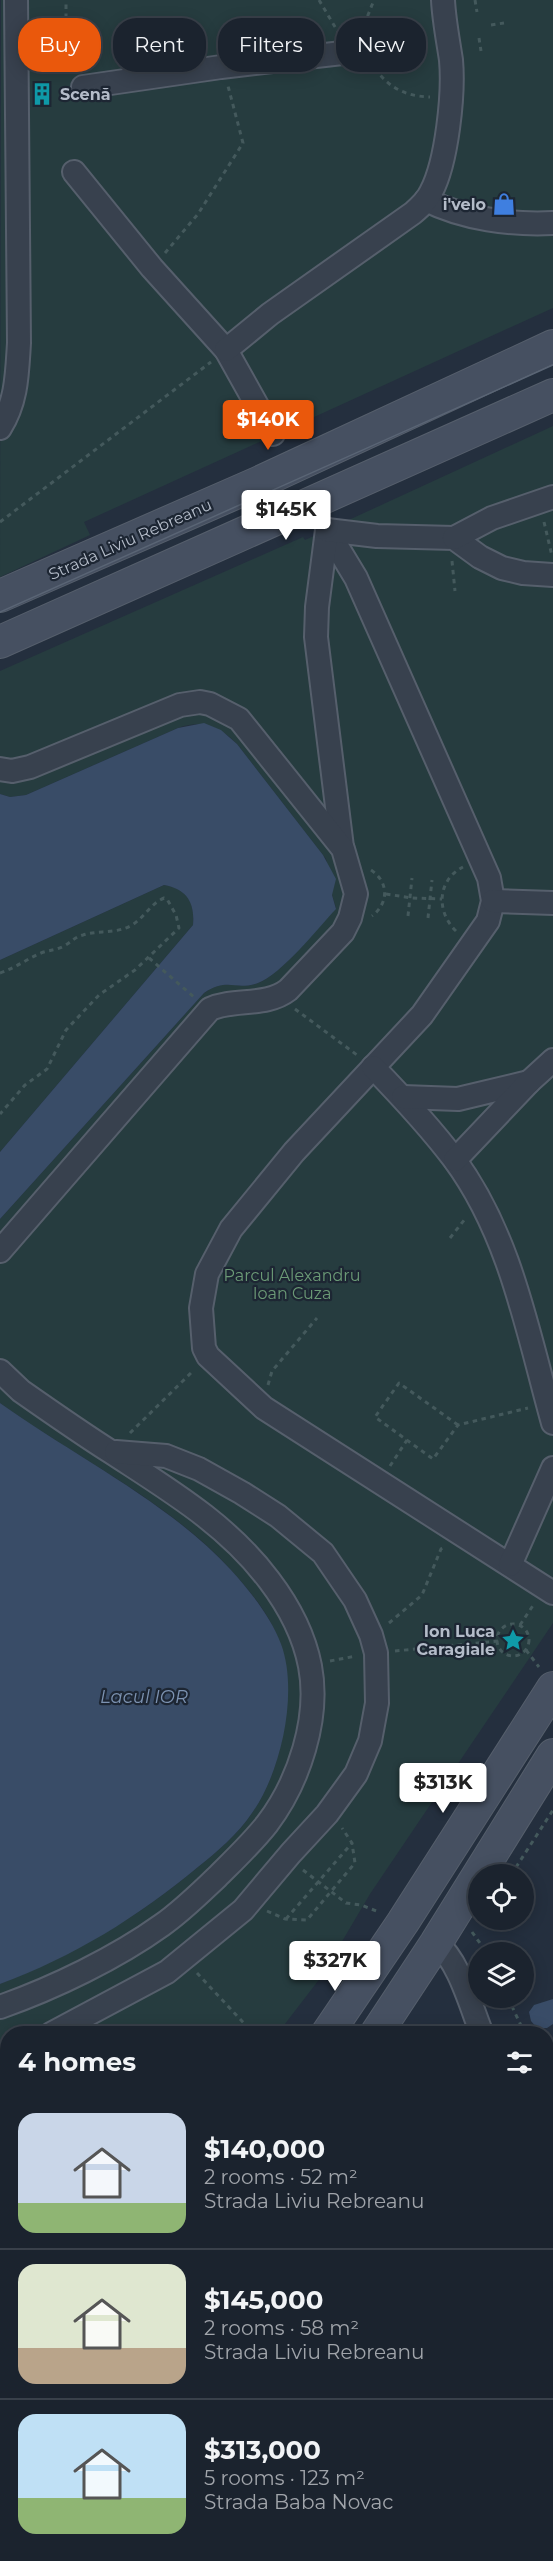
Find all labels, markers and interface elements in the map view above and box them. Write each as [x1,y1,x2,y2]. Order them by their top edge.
chip: Buy [18,18,101,72]
chip: Rent [113,18,206,72]
chip: Filters [218,18,324,72]
chip: New [336,18,426,72]
building icon: Scenă [29,81,55,107]
place label: Scenă [60,85,111,104]
shop icon: i'velo [491,191,517,217]
place label: i'velo [443,195,486,214]
pin: $140K [226,400,310,451]
text: $140K [237,407,299,431]
pin: $145K [244,490,328,541]
street label: Strada Liviu Rebreanu [46,495,215,584]
text: $145K [256,497,316,521]
park label: Parcul Alexandru Ioan Cuza [223,1266,361,1303]
place label: Ion Luca Caragiale [417,1622,495,1659]
place icon: Ion Luca Caragiale [500,1627,526,1653]
water label: Lacul IOR [100,1686,188,1708]
pin: $313K [401,1763,485,1814]
text: $313K [413,1770,473,1794]
map controls [468,1864,534,2008]
button: locate [468,1864,534,1930]
pin: $327K [293,1941,377,1992]
button: layers [468,1942,534,2008]
text: $327K [303,1948,367,1972]
text: 4 homes [18,2046,136,2078]
icon: filters [503,2046,536,2079]
text: $140,000 [204,2133,325,2165]
icon: home [66,2137,138,2209]
text: 2 rooms · 52 m² [204,2165,358,2189]
text: Strada Liviu Rebreanu [204,2189,425,2213]
text: $145,000 [204,2284,323,2316]
icon: home [66,2288,138,2360]
text: 2 rooms · 58 m² [204,2316,359,2340]
text: Strada Liviu Rebreanu [204,2340,425,2364]
text: $313,000 [204,2434,321,2466]
icon: home [66,2438,138,2510]
text: 5 rooms · 123 m² [204,2466,365,2490]
text: Strada Baba Novac [204,2490,393,2514]

